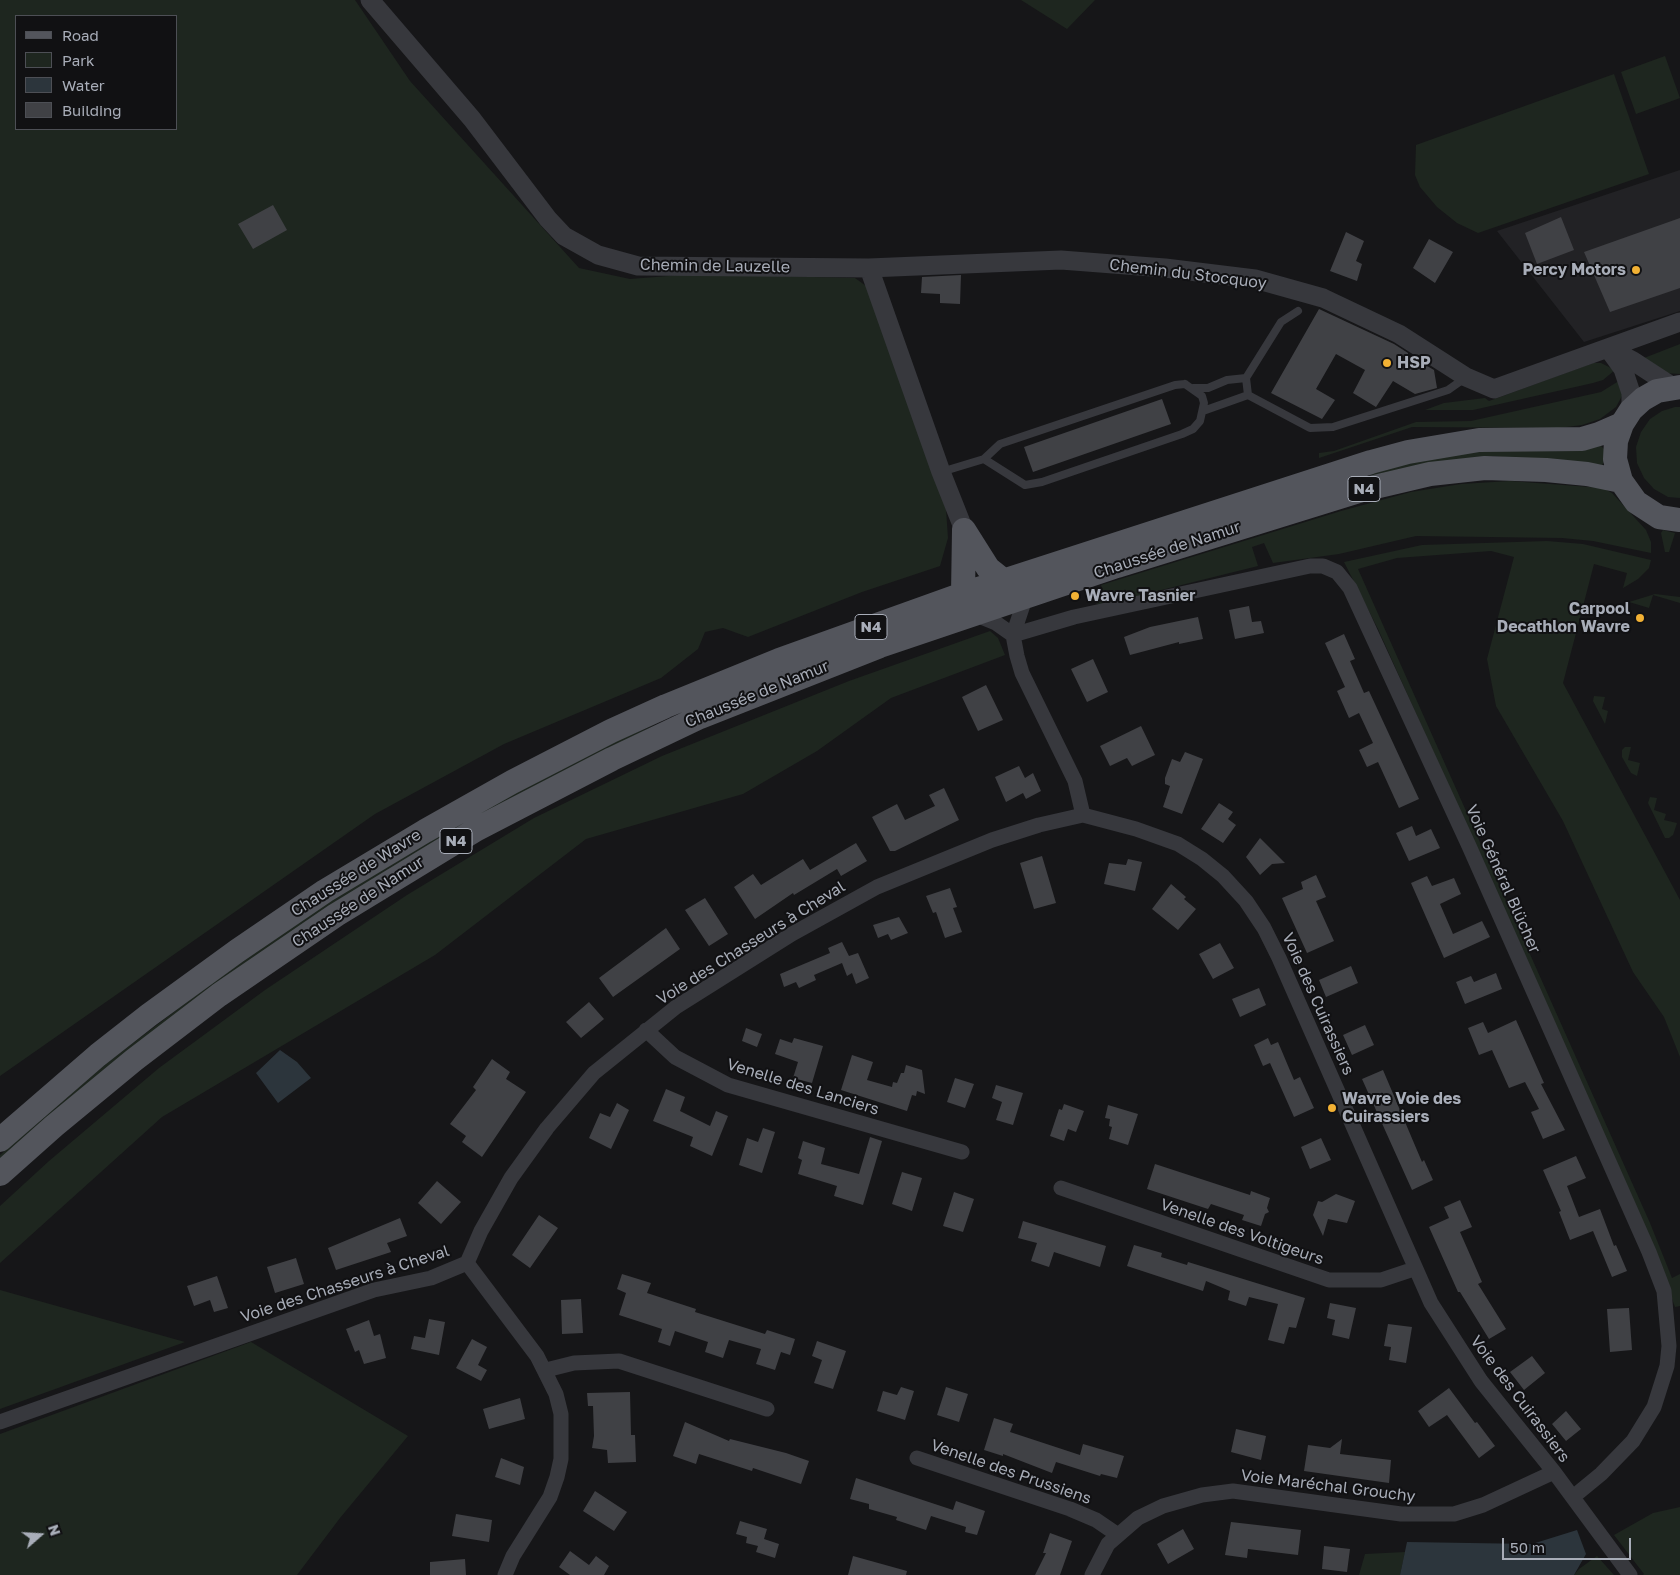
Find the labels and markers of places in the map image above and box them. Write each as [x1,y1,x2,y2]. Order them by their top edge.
place label: Percy Motors [1522,260,1626,280]
marker: Percy Motors [1630,264,1642,276]
place label: HSP [1397,353,1431,373]
marker: HSP [1381,357,1393,369]
place label: Wavre Tasnier [1085,586,1195,606]
marker: Wavre Tasnier [1069,590,1081,602]
place label: Carpool Decathlon Wavre [1497,599,1630,637]
marker: Carpool Decathlon Wavre [1634,612,1646,624]
place label: Wavre Voie des Cuirassiers [1342,1089,1461,1127]
marker: Wavre Voie des Cuirassiers [1326,1102,1338,1114]

